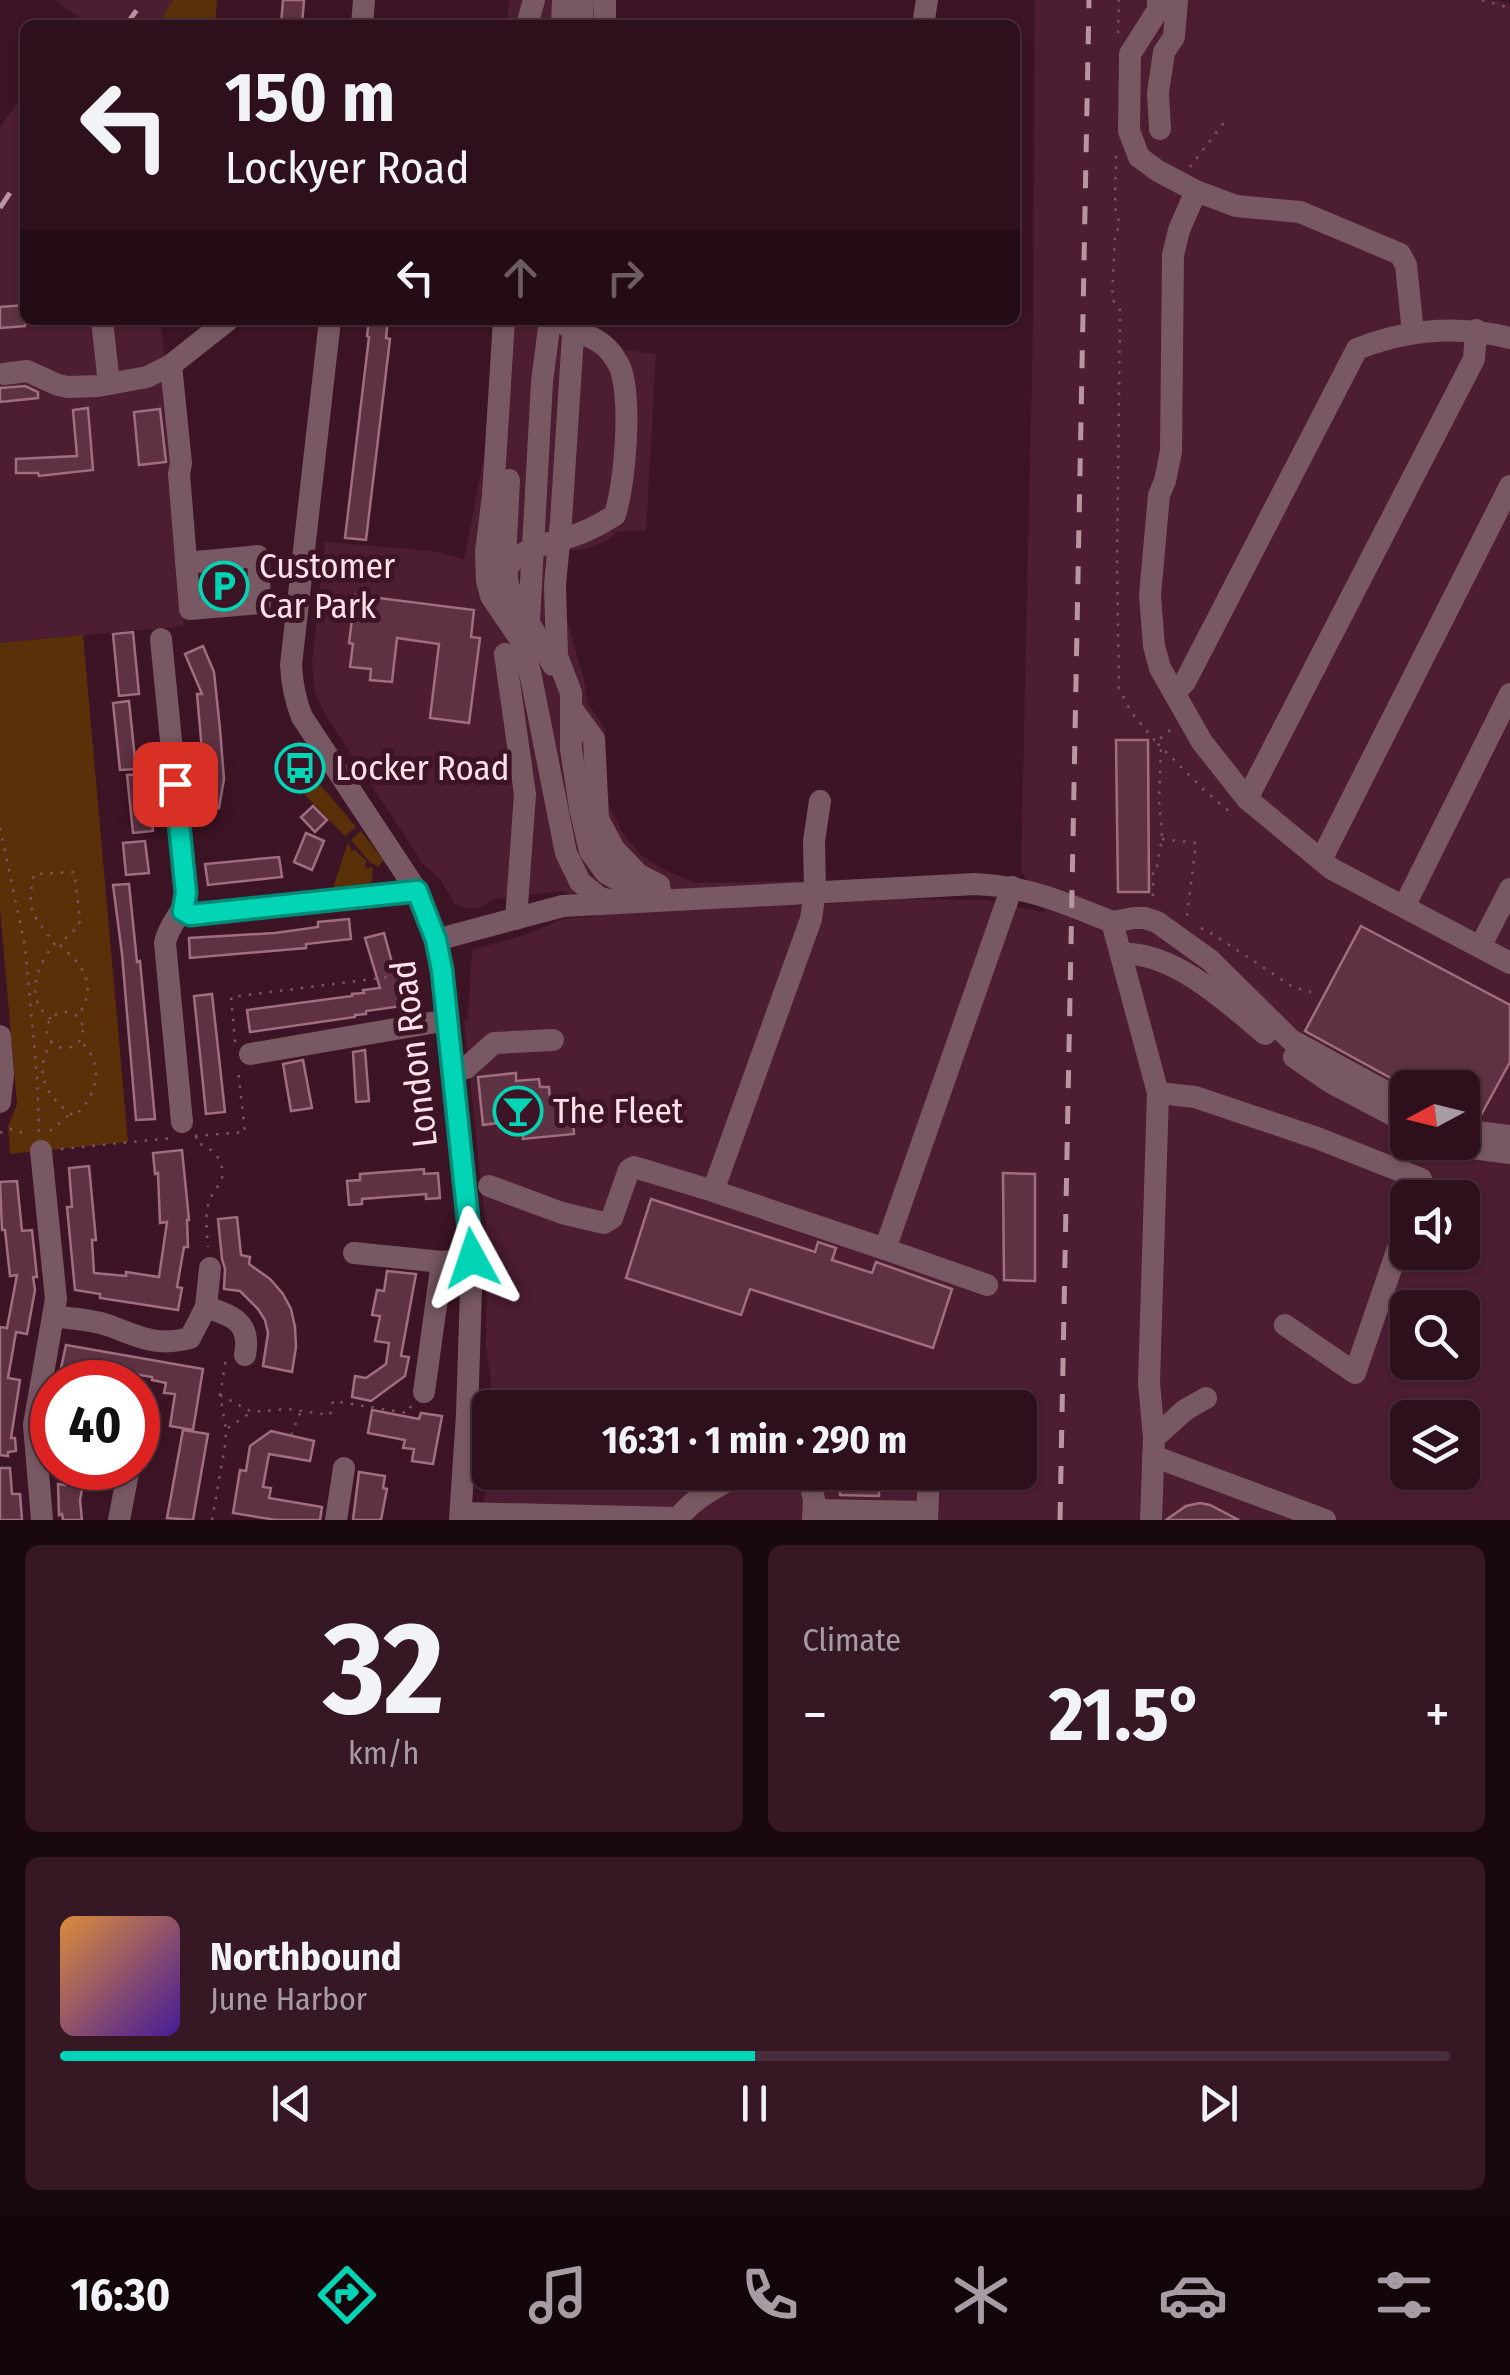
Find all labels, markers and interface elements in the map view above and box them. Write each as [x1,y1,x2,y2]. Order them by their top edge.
text: 150 m [225,56,395,140]
icon: left [60,60,190,190]
text: Lockyer Road [225,141,470,195]
icon: left [388,250,443,305]
icon: ahead [493,250,548,305]
icon: right [598,250,653,305]
place label: Customer Car Park [259,545,395,627]
parking icon: Customer Car Park [198,560,250,612]
pin [133,742,218,827]
bus stop icon: Locker Road [274,742,326,794]
place label: Locker Road [335,747,509,789]
icon: arrive [148,757,203,812]
street label: London Road [382,958,446,1150]
north arrow [1390,1070,1480,1160]
map controls [1390,1070,1480,1490]
bar icon: The Fleet [492,1085,544,1137]
place label: The Fleet [553,1090,684,1132]
button: sound [1390,1180,1480,1270]
position arrow [420,1206,524,1310]
button: search [1390,1290,1480,1380]
speed limit sign: 40 [30,1360,160,1490]
button: layers [1390,1400,1480,1490]
text: 16:31 · 1 min · 290 m [602,1417,907,1463]
text: 32 [323,1591,444,1747]
text: Climate [803,1621,901,1659]
text: 21.5° [1049,1670,1203,1760]
text: − [803,1682,827,1748]
text: + [1425,1682,1450,1748]
text: km/h [348,1734,419,1772]
text: Northbound [210,1934,402,1980]
text: June Harbor [210,1980,367,2018]
icon: previous [264,2076,319,2131]
icon: pause [727,2076,782,2131]
icon: next [1191,2076,1246,2131]
icon: directions [312,2260,382,2330]
icon: music [523,2260,593,2330]
icon: phone [735,2260,805,2330]
icon: climate [946,2260,1016,2330]
icon: car [1158,2260,1228,2330]
icon: filters [1369,2260,1439,2330]
text: 16:30 [71,2268,170,2322]

